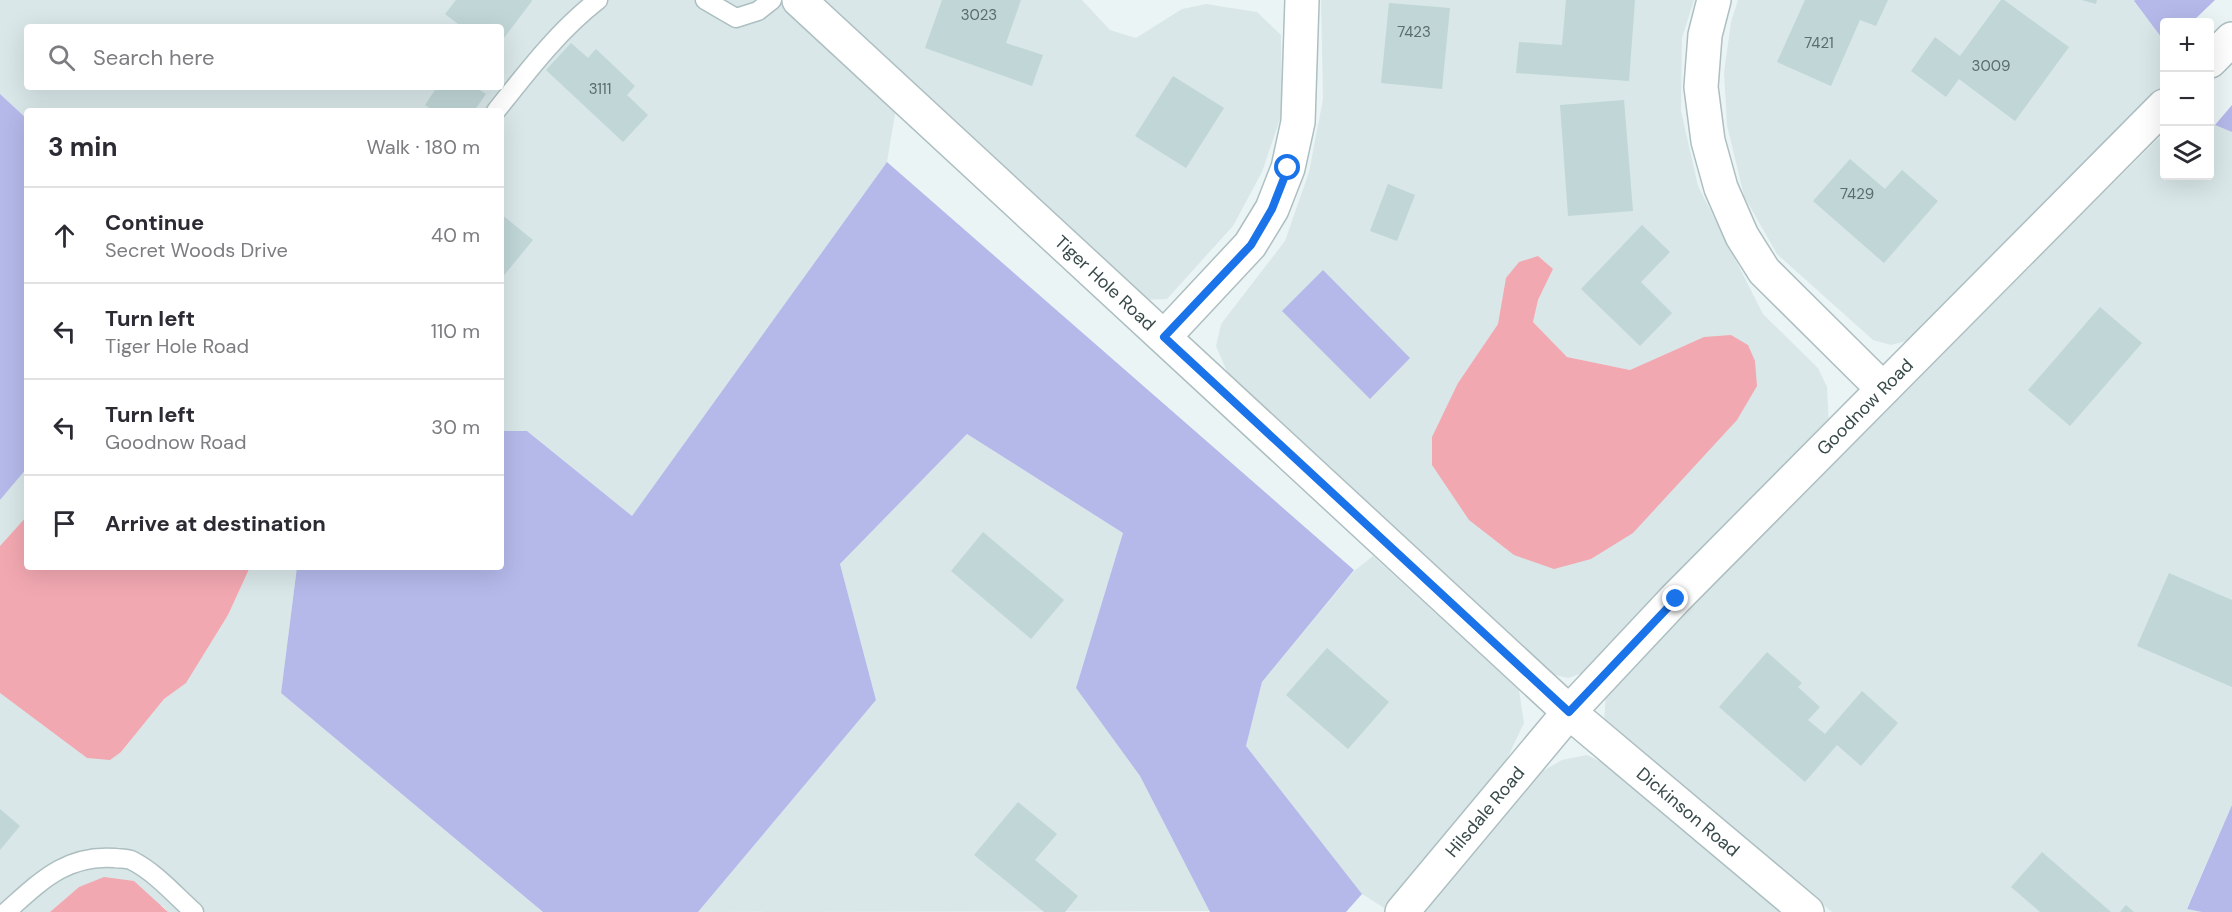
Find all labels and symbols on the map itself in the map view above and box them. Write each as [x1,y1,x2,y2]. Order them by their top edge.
house number: 3023 [961,5,997,25]
house number: 7423 [1397,22,1431,42]
house number: 7421 [1804,33,1834,53]
house number: 3009 [1972,56,2010,76]
house number: 3111 [589,79,611,99]
route start [1274,154,1300,180]
house number: 7429 [1840,184,1874,204]
street label: Tiger Hole Road [1049,230,1161,336]
street label: Goodnow Road [1811,353,1919,461]
route end [1662,585,1688,611]
street label: Hilsdale Road [1440,762,1530,862]
street label: Dickinson Road [1631,762,1745,862]

